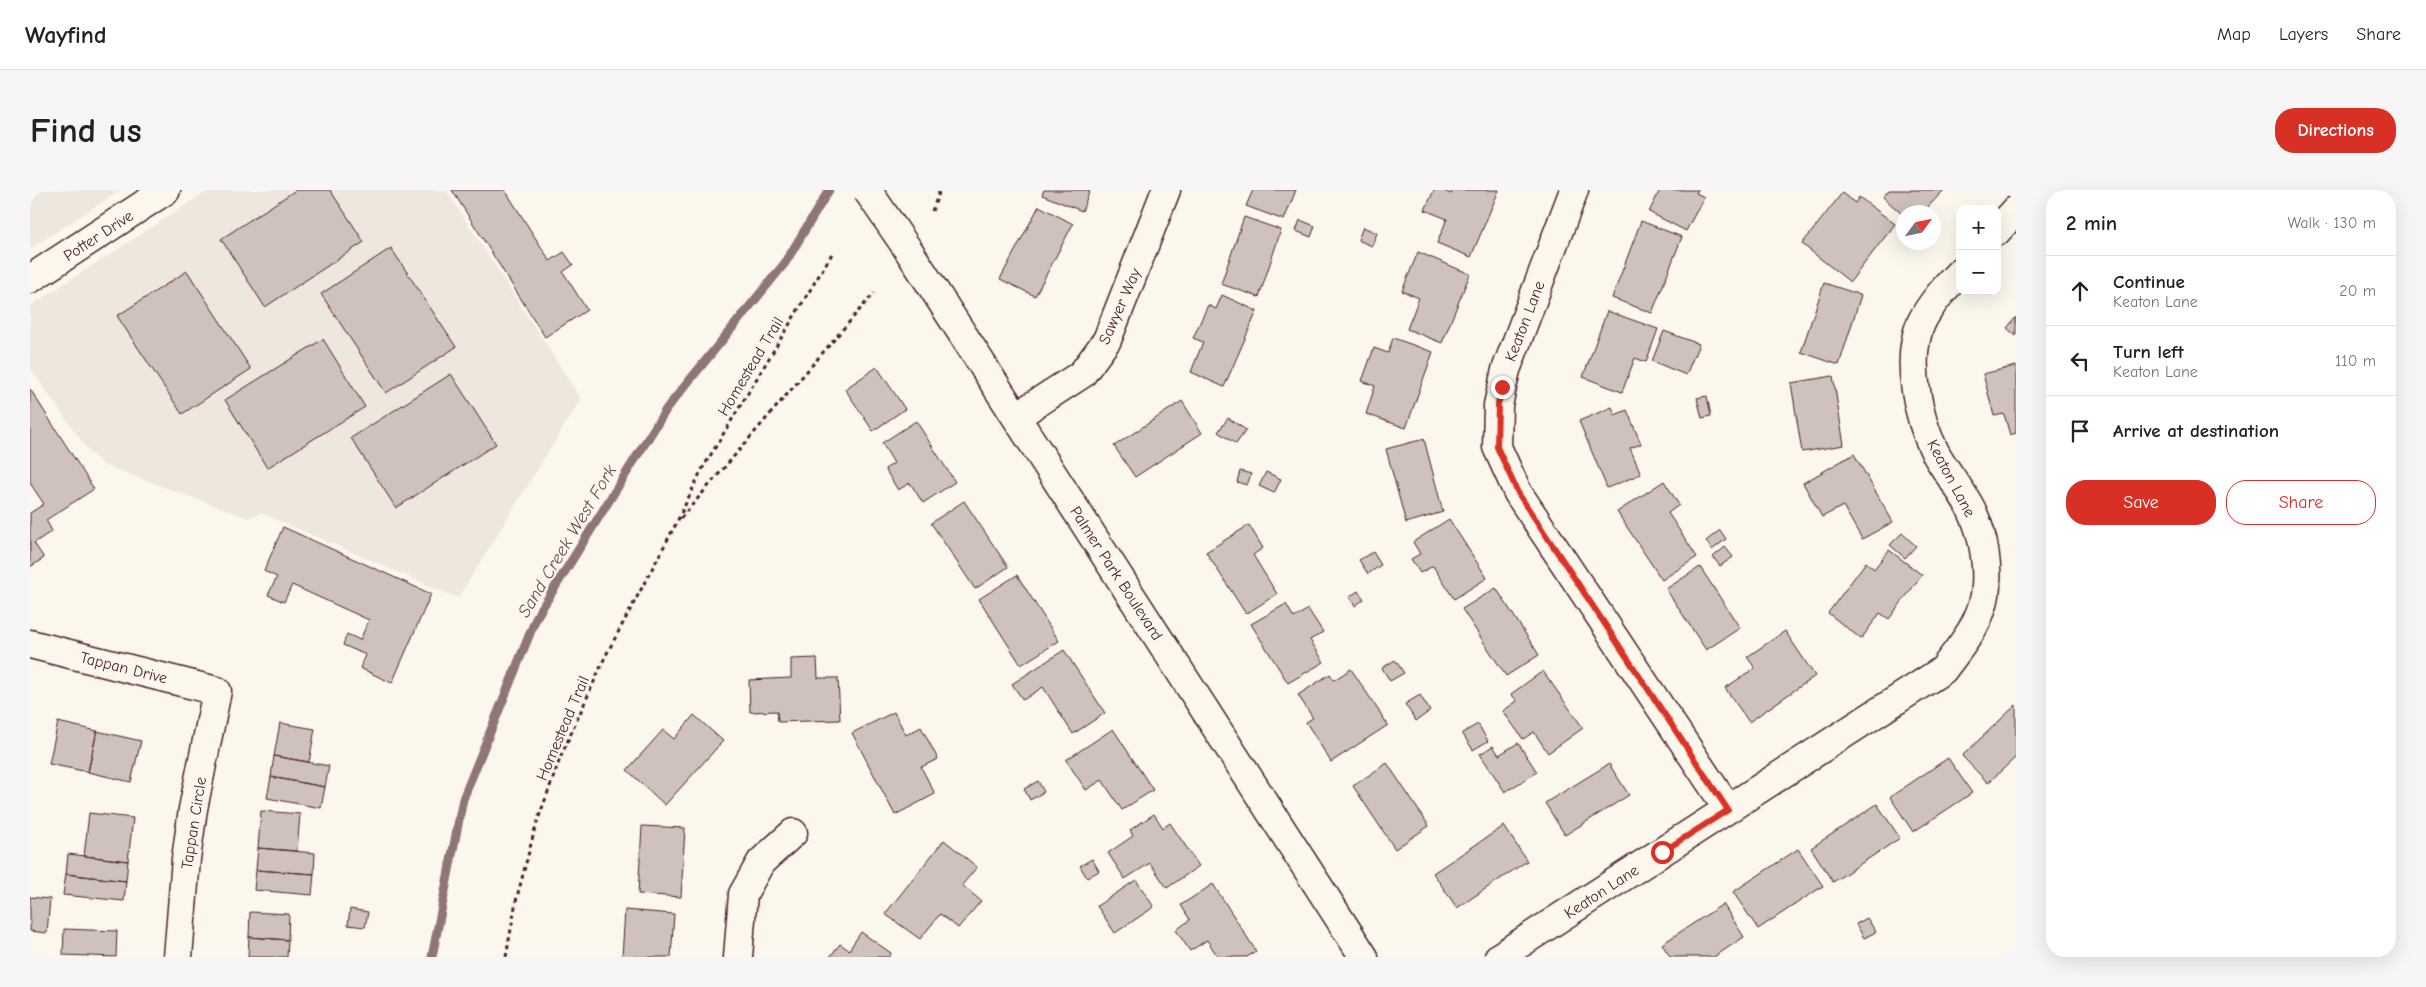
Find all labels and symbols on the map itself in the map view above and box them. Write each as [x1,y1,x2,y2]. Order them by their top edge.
north arrow [1896,205,1941,250]
street label: Potter Drive [60,207,137,265]
street label: Sawyer Way [1095,265,1145,347]
street label: Keaton Lane [1501,279,1549,364]
street label: Homestead Trail [714,314,787,419]
route end [1491,376,1514,399]
street label: Keaton Lane [1923,437,1979,520]
water label: Sand Creek West Fork [514,461,621,621]
street label: Palmer Park Boulevard [1066,503,1166,644]
street label: Tappan Drive [78,648,169,687]
street label: Homestead Trail [533,673,593,783]
street label: Tappan Circle [178,776,210,871]
route start [1651,841,1674,864]
street label: Keaton Lane [1561,861,1642,922]

